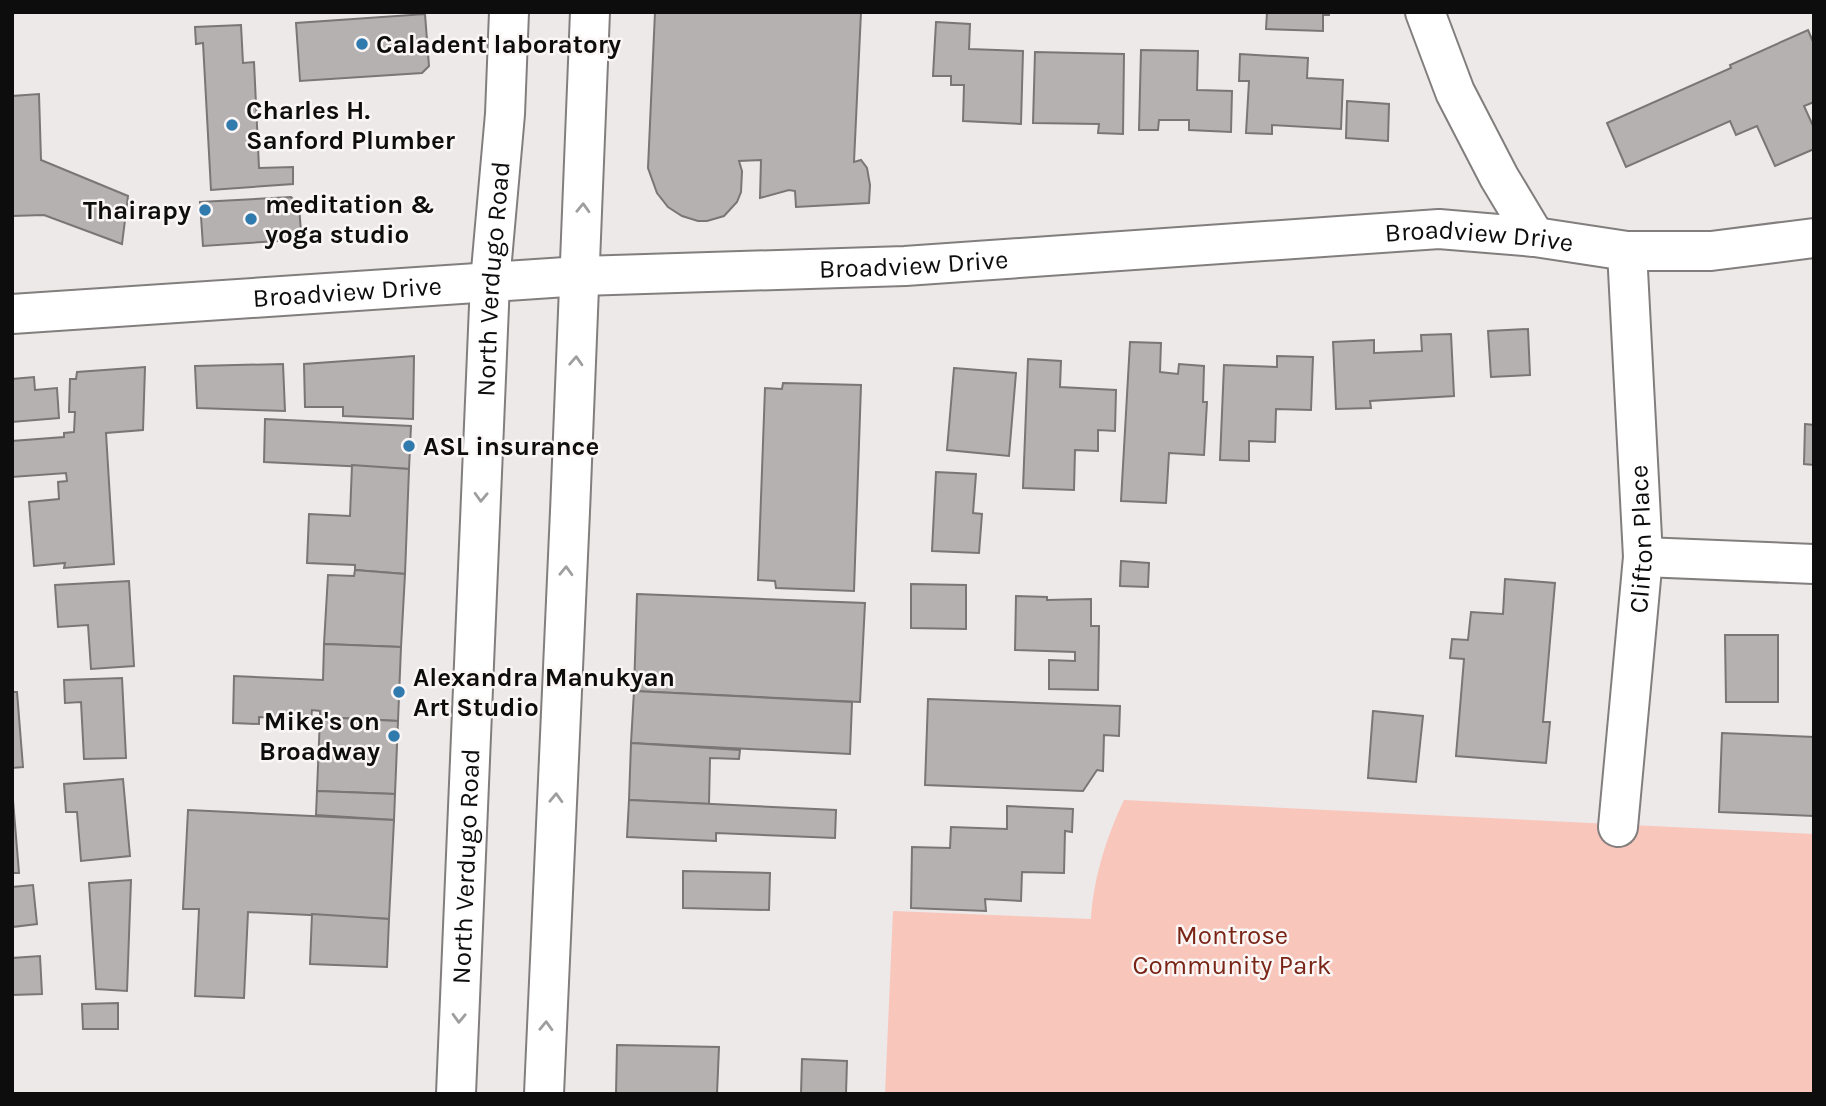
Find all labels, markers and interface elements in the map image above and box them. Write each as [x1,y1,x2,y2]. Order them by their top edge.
place label: Caladent laboratory [376,29,621,60]
marker: Caladent laboratory [354,36,370,52]
place label: Charles H. Sanford Plumber [246,95,456,156]
marker: Charles H. Sanford Plumber [224,117,240,133]
street label: North Verdugo Road [470,160,516,397]
place label: meditation & yoga studio [265,189,435,250]
place label: Thairapy [83,195,191,226]
marker: Thairapy [197,202,213,218]
one-way arrow [576,202,591,213]
marker: meditation & yoga studio [243,211,259,227]
street label: Broadview Drive [1384,214,1576,258]
street label: Broadview Drive [818,243,1009,284]
street label: Broadview Drive [252,270,443,313]
one-way arrow [568,355,583,366]
place label: ASL insurance [423,431,599,462]
marker: ASL insurance [401,438,417,454]
street label: Clifton Place [1622,464,1659,615]
one-way arrow [474,492,489,503]
one-way arrow [559,565,574,576]
place label: Alexandra Manukyan Art Studio [413,662,675,723]
marker: Alexandra Manukyan Art Studio [391,684,407,700]
place label: Mike's on Broadway [259,706,380,767]
marker: Mike's on Broadway [386,728,402,744]
street label: North Verdugo Road [445,748,486,985]
one-way arrow [549,793,564,804]
park label: Montrose Community Park [1133,920,1331,981]
one-way arrow [451,1013,466,1024]
one-way arrow [539,1020,554,1031]

